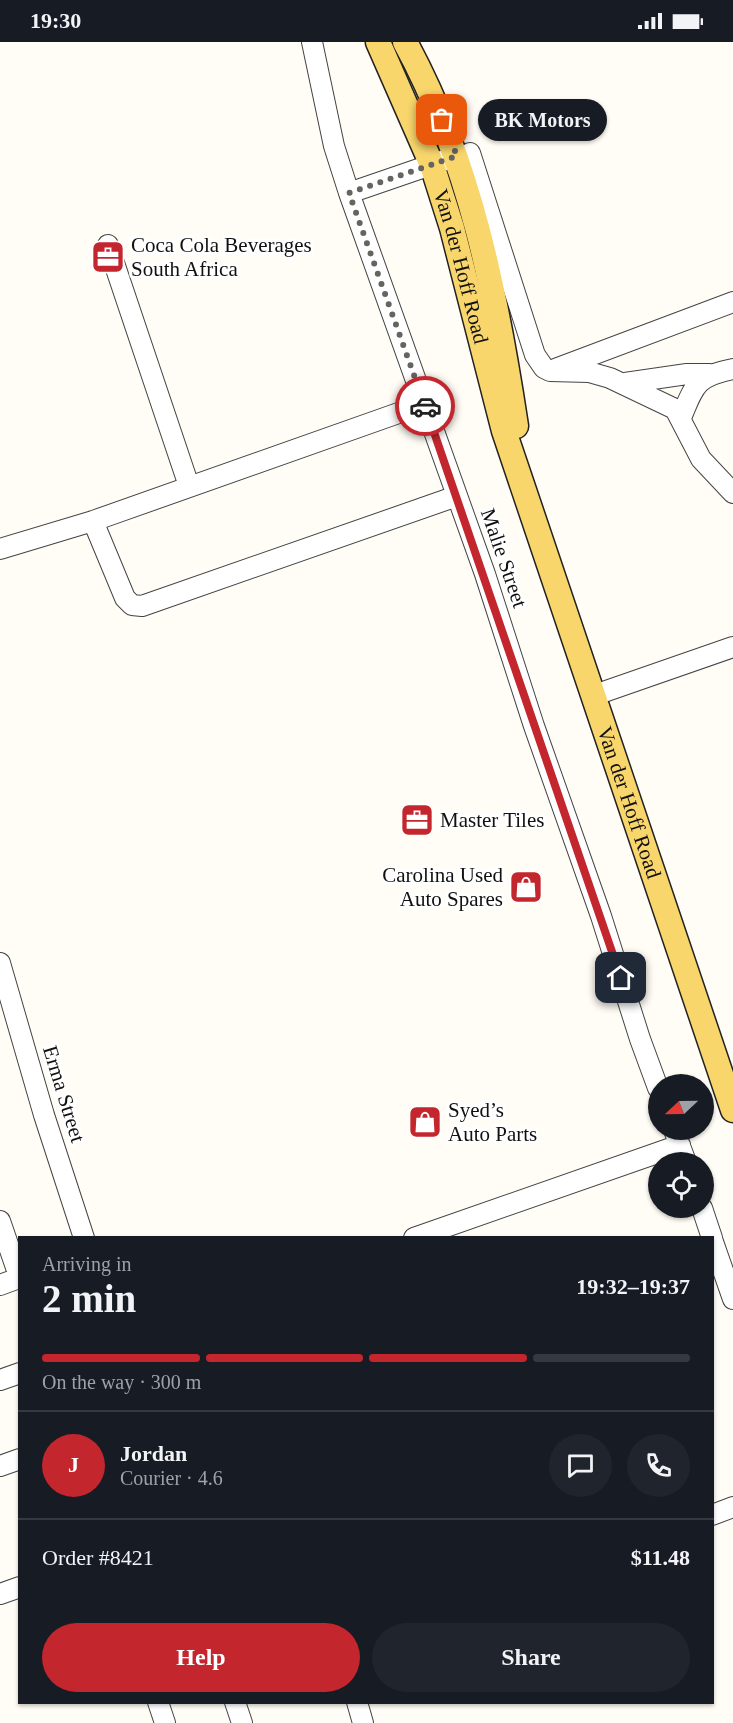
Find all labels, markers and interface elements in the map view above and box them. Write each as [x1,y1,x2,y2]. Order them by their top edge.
text: 19:30 [30,8,81,33]
pin [416,94,467,145]
callout: BK Motors [478,99,607,141]
icon: bag [425,103,458,136]
text: BK Motors [494,109,591,131]
street label: Van der Hoff Road [428,186,493,347]
place label: Coca Cola Beverages South Africa [131,233,312,281]
office icon: Coca Cola Beverages South Africa [90,239,126,275]
courier [395,376,455,436]
icon: car [409,390,442,423]
street label: Malie Street [476,505,532,611]
street label: Van der Hoff Road [593,723,666,882]
office icon: Master Tiles [399,802,435,838]
place label: Master Tiles [440,808,544,832]
place label: Carolina Used Auto Spares [382,863,503,911]
shop icon: Carolina Used Auto Spares [508,869,544,905]
pin [595,952,646,1003]
icon: home [604,961,637,994]
street label: Erma Street [38,1043,90,1145]
north arrow [648,1074,714,1140]
map controls [648,1074,714,1218]
place label: Syed’s Auto Parts [448,1098,537,1146]
shop icon: Syed’s Auto Parts [407,1104,443,1140]
button: locate [648,1152,714,1218]
text: Arriving in [42,1253,131,1275]
text: 19:32–19:37 [576,1274,690,1299]
text: 2 min [42,1277,136,1320]
text: On the way · 300 m [42,1371,201,1393]
button: chat [549,1434,612,1497]
button: phone [627,1434,690,1497]
text: Jordan [120,1441,187,1466]
text: J [68,1452,79,1477]
text: Courier · 4.6 [120,1467,223,1489]
text: Order #8421 [42,1545,154,1570]
text: $11.48 [631,1545,690,1570]
button: Help [42,1623,360,1692]
button: Share [372,1623,690,1692]

